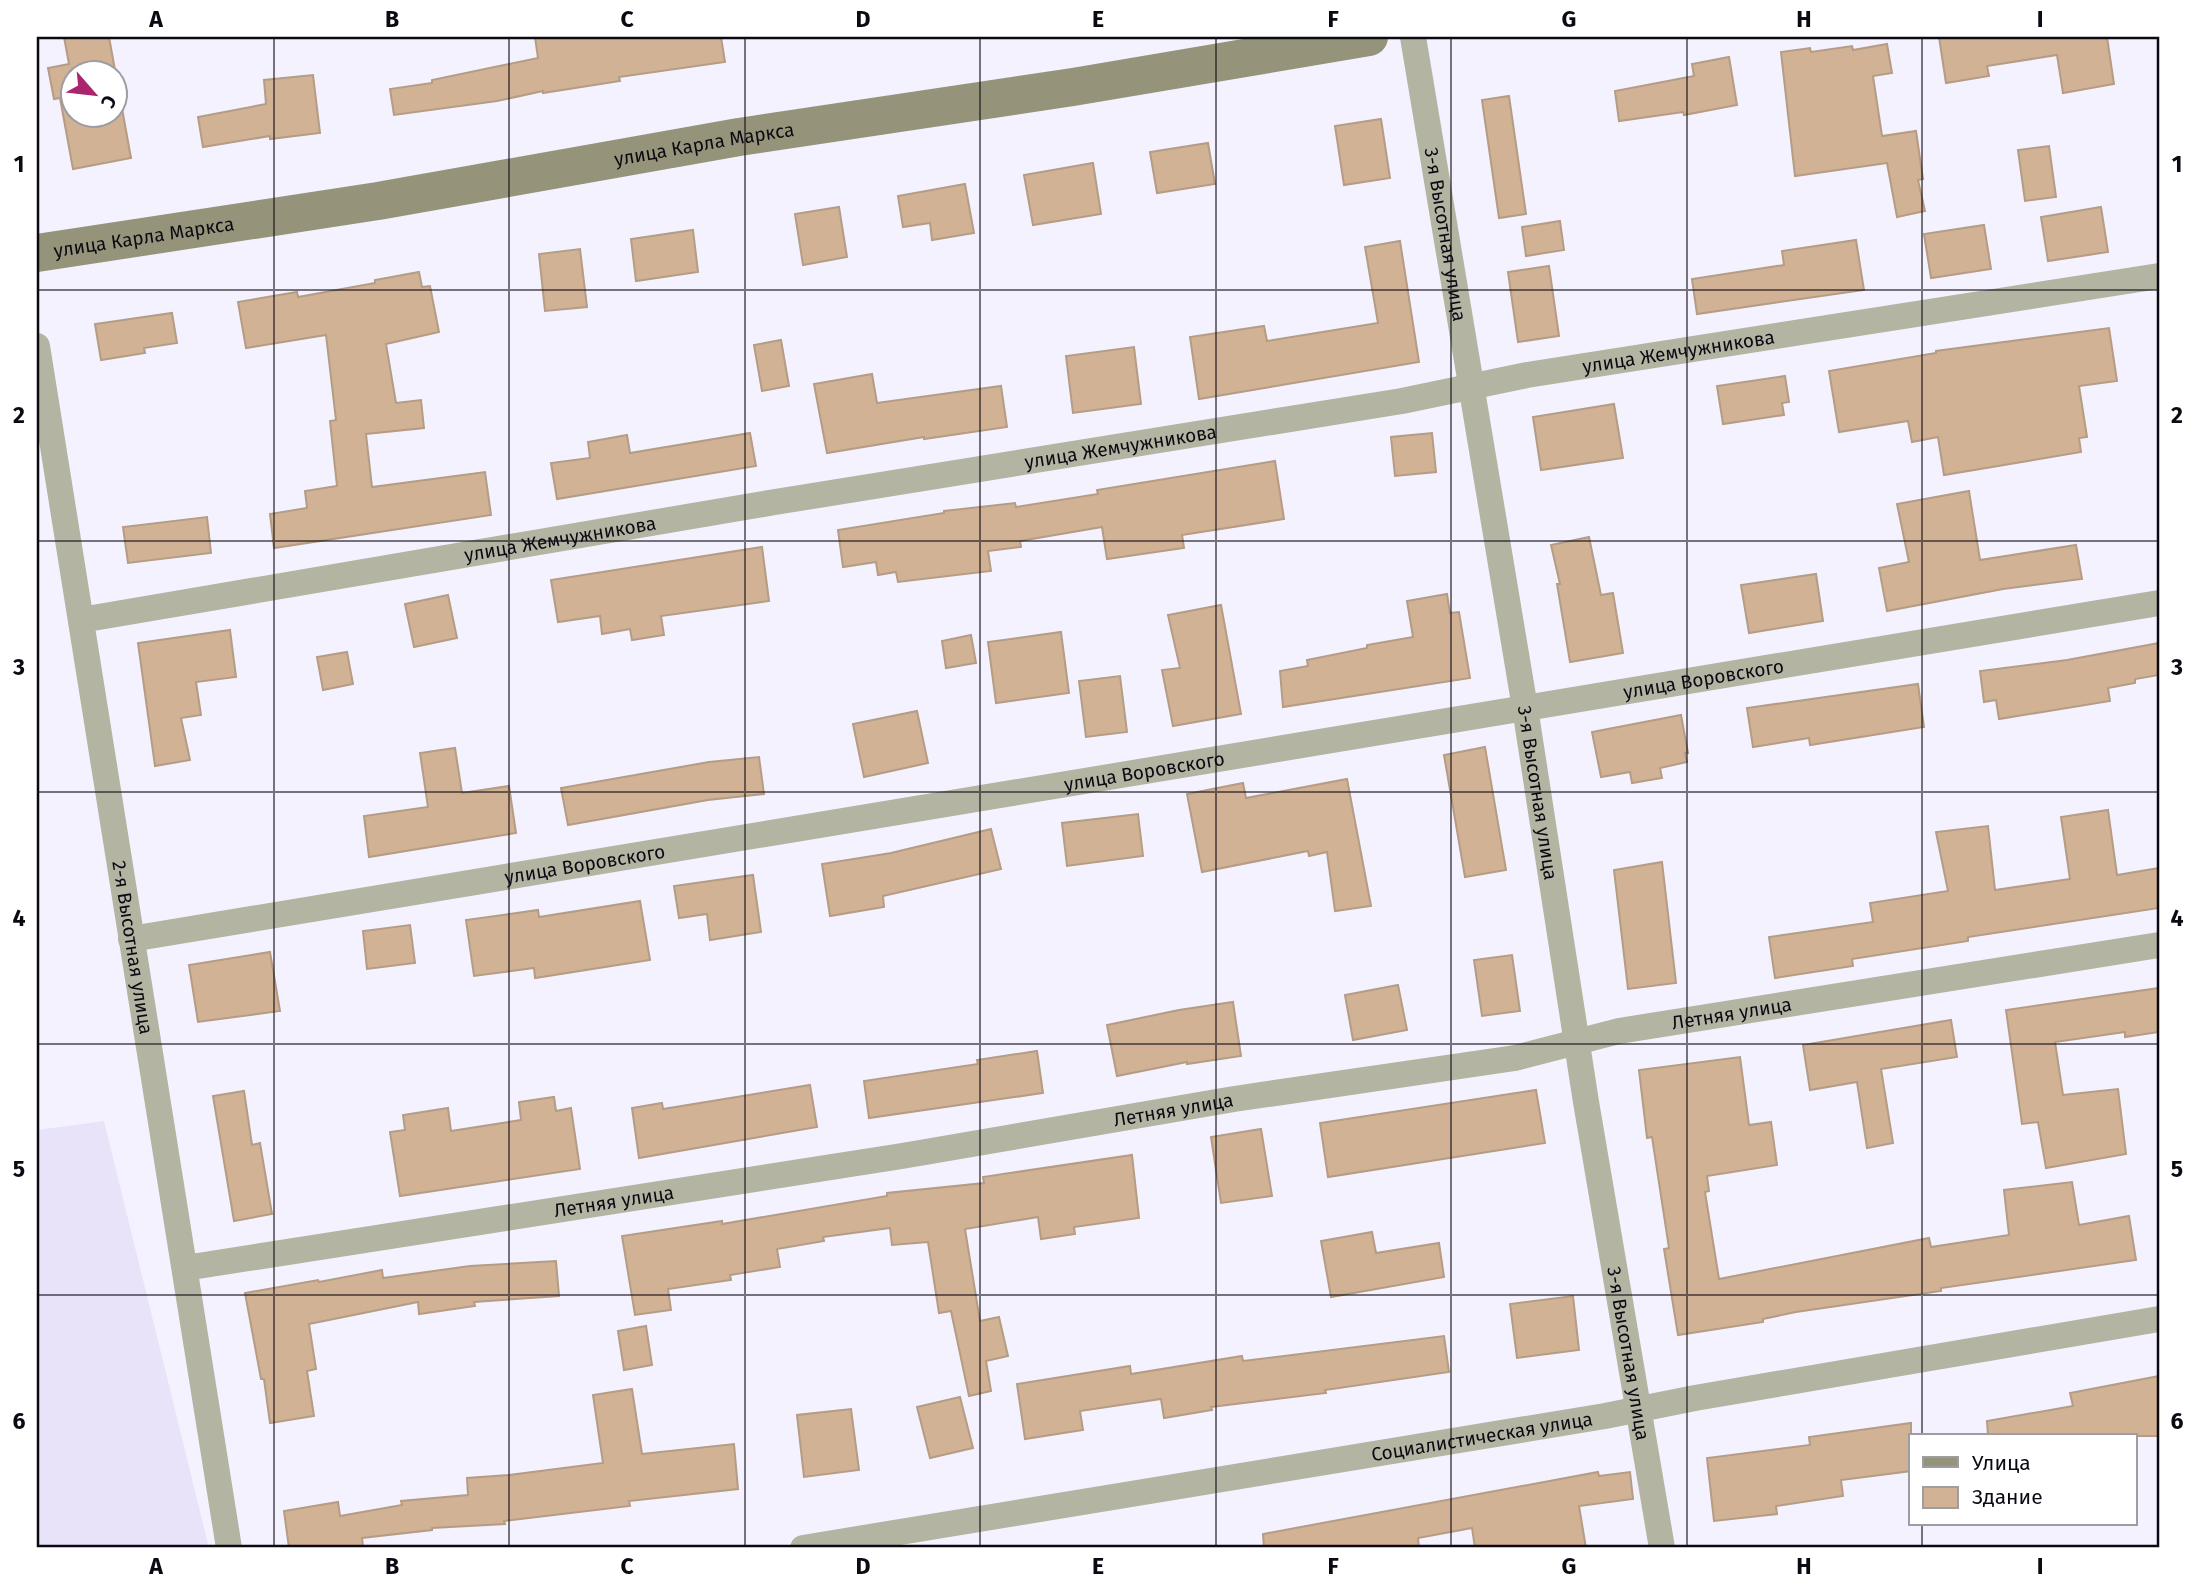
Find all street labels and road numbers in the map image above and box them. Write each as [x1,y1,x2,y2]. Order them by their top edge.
street label: улица Карла Маркса [612,118,796,171]
street label: 3-я Высотная улица [1420,146,1471,323]
street label: улица Карла Маркса [52,212,236,262]
street label: улица Жемчужникова [1581,325,1776,378]
street label: улица Жемчужникова [1023,420,1218,474]
street label: улица Жемчужникова [463,511,658,567]
street label: улица Воровского [1622,654,1786,704]
street label: 3-я Высотная улица [1513,704,1562,881]
street label: улица Воровского [1062,747,1226,796]
street label: улица Воровского [503,840,667,889]
street label: 2-я Высотная улица [107,859,158,1036]
street label: Летняя улица [1670,993,1793,1034]
street label: Летняя улица [1112,1088,1235,1132]
street label: Летняя улица [552,1181,676,1222]
street label: 3-я Высотная улица [1602,1265,1654,1442]
street label: Социалистическая улица [1370,1407,1594,1466]

